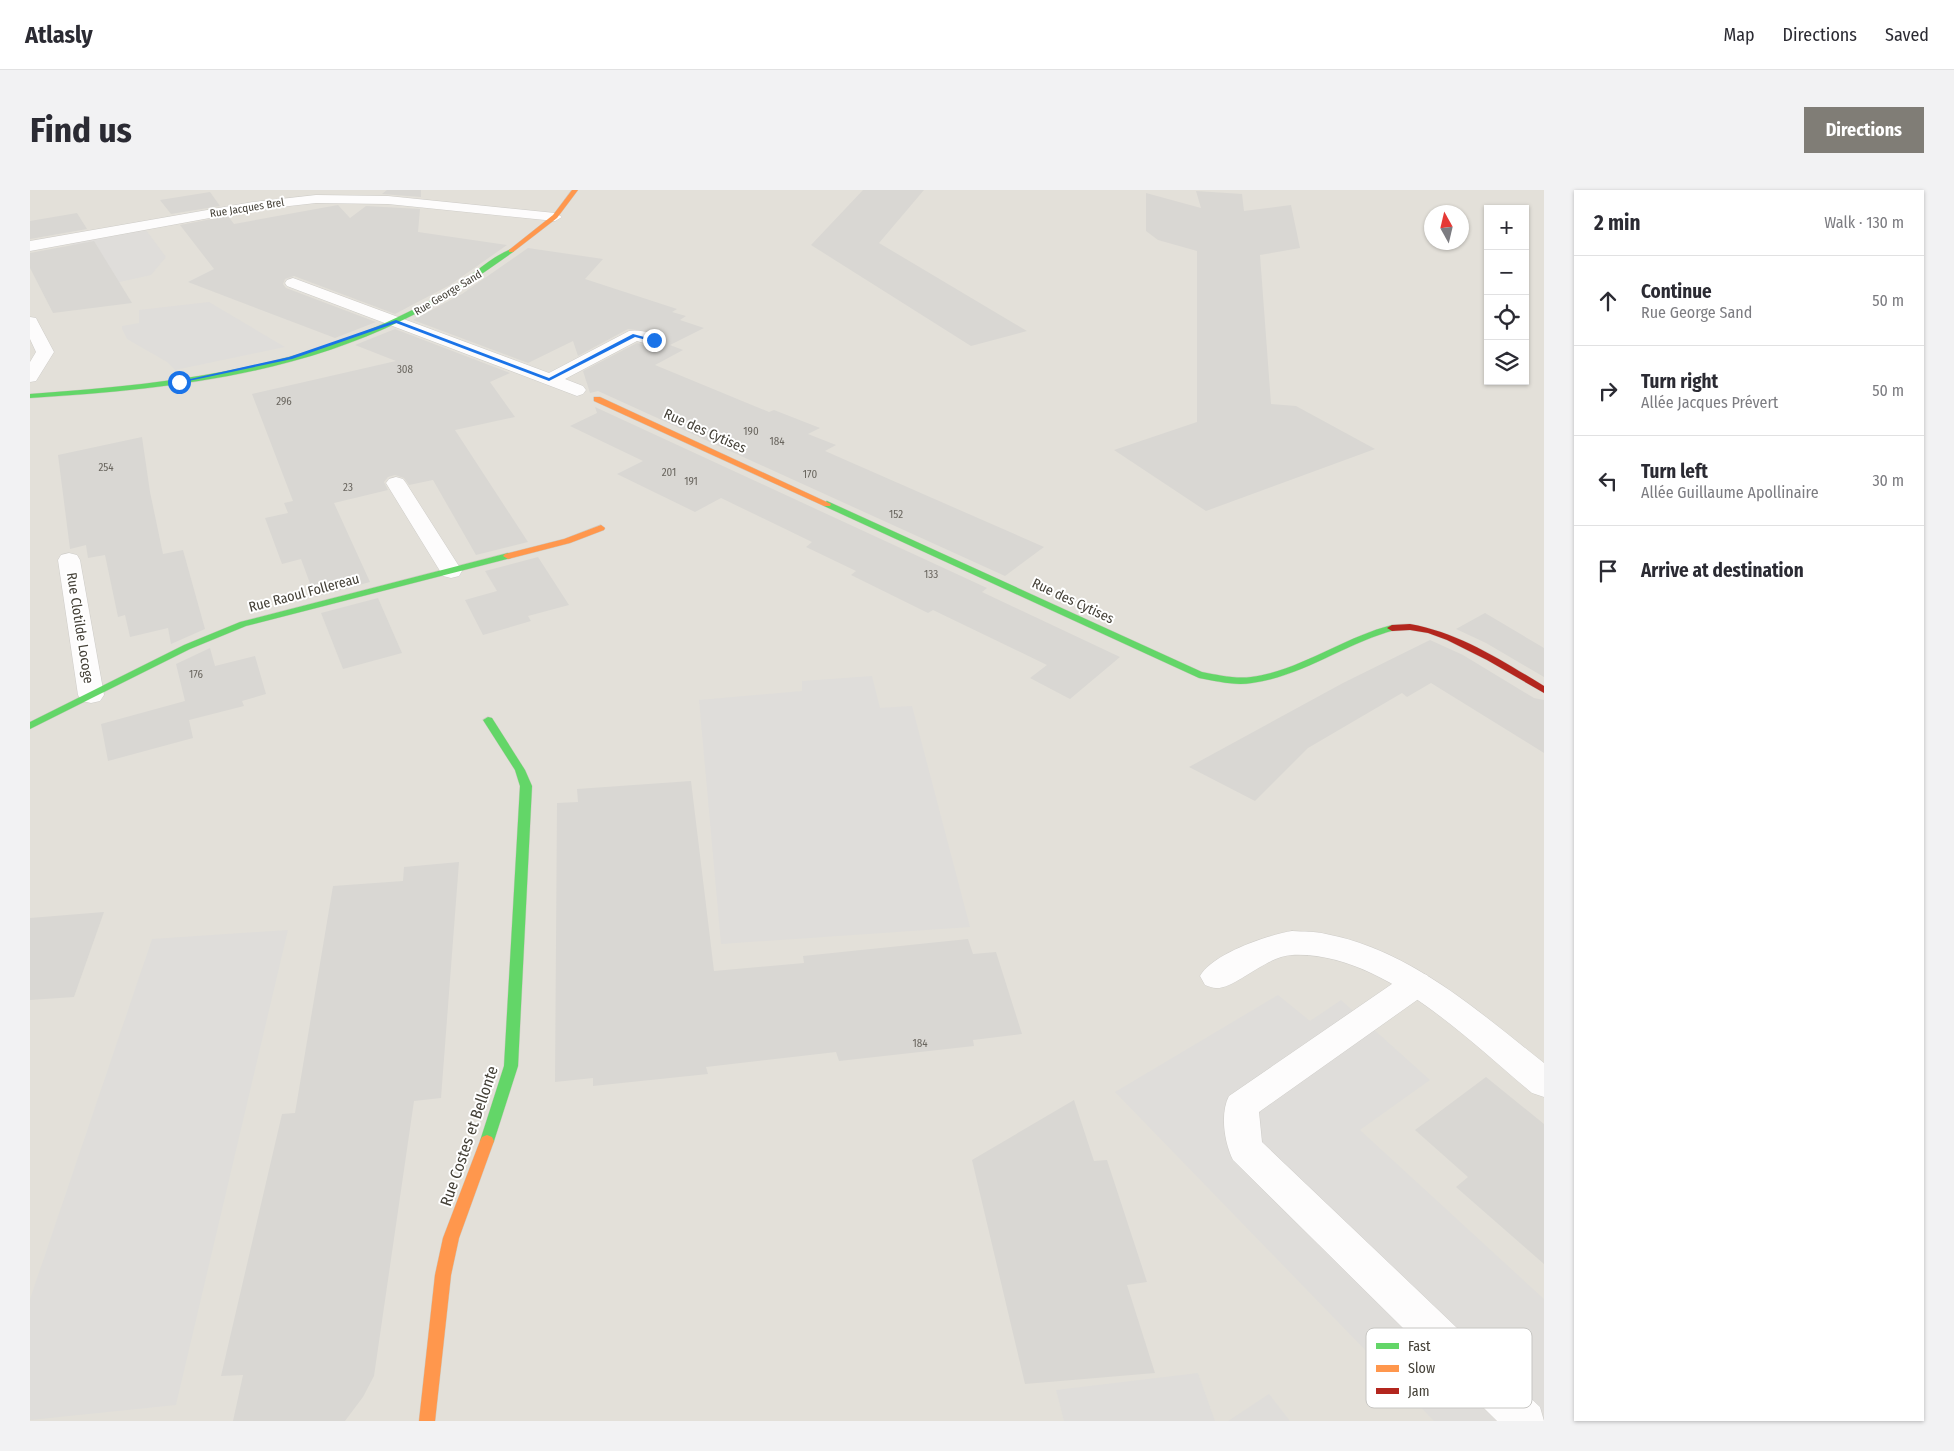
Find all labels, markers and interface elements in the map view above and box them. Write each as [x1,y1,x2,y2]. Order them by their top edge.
text: Atlasly [25,21,93,49]
text: Map [1723,24,1755,46]
text: Directions [1783,24,1857,46]
text: Saved [1885,24,1929,46]
button: Directions [1804,107,1924,153]
text: Find us [30,109,132,151]
street label: Rue Jacques Brel [209,196,285,220]
north arrow [1424,205,1469,250]
map controls [1484,205,1529,385]
button: + [1484,205,1529,250]
text: 2 min [1594,210,1641,236]
text: Walk · 130 m [1824,213,1904,232]
button: − [1484,250,1529,295]
street label: Rue George Sand [412,268,484,318]
text: Continue [1641,280,1712,303]
icon: ahead [1594,287,1622,315]
text: 50 m [1872,291,1904,310]
button: locate [1484,295,1529,340]
text: Rue George Sand [1641,303,1752,322]
route end [643,329,666,352]
button: layers [1484,340,1529,385]
house number: 308 [397,363,414,376]
text: Turn right [1641,370,1718,393]
route start [168,371,191,394]
icon: right [1594,377,1622,405]
text: 50 m [1872,381,1904,400]
text: Allée Jacques Prévert [1641,393,1778,412]
house number: 296 [276,395,292,408]
street label: Rue des Cytises [661,405,749,457]
house number: 190 [743,425,759,438]
house number: 184 [769,435,785,448]
text: Turn left [1641,460,1708,483]
house number: 254 [98,461,114,474]
house number: 201 [662,466,676,479]
icon: left [1594,467,1622,495]
house number: 170 [803,468,817,481]
text: 30 m [1872,471,1904,490]
house number: 191 [684,475,698,488]
house number: 23 [343,481,353,494]
text: Allée Guillaume Apollinaire [1641,483,1819,502]
house number: 152 [889,508,903,521]
icon: arrive [1594,557,1622,585]
text: Arrive at destination [1641,559,1804,582]
house number: 133 [924,568,938,581]
street label: Rue Raoul Follereau [247,570,361,616]
street label: Rue Clotilde Locoge [63,571,97,685]
street label: Rue des Cytises [1029,575,1117,627]
house number: 176 [189,668,204,681]
house number: 184 [912,1037,928,1050]
street label: Rue Costes et Bellonte [436,1063,502,1209]
legend [1366,1328,1532,1408]
text: Fast [1408,1338,1431,1355]
text: Slow [1408,1360,1435,1377]
text: Jam [1408,1383,1429,1400]

